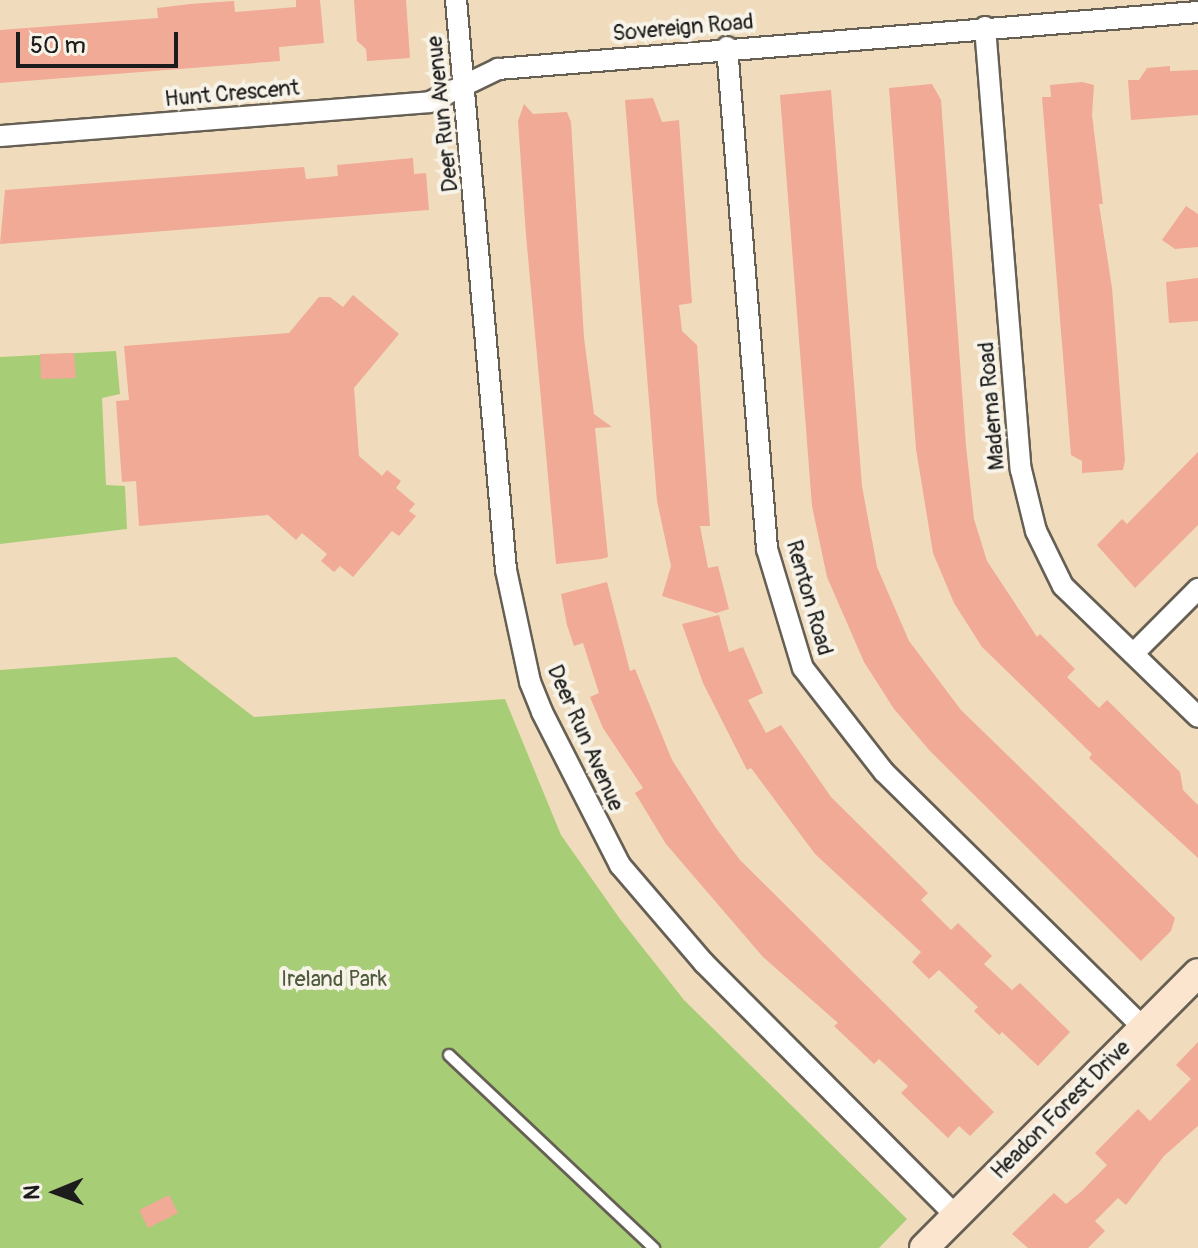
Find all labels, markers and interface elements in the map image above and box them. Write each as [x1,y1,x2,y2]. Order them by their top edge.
street label: Sovereign Road [611,9,755,47]
scale bar [20,16,182,66]
text: 50 m [30,31,86,60]
street label: Deer Run Avenue [422,35,464,193]
street label: Hunt Crescent [164,75,300,113]
street label: Maderna Road [973,341,1011,471]
street label: Renton Road [780,537,838,659]
street label: Deer Run Avenue [541,661,629,815]
park label: Ireland Park [281,967,387,993]
street label: Headon Forest Drive [986,1035,1136,1185]
north arrow [16,1152,96,1232]
text: N [18,1185,46,1200]

